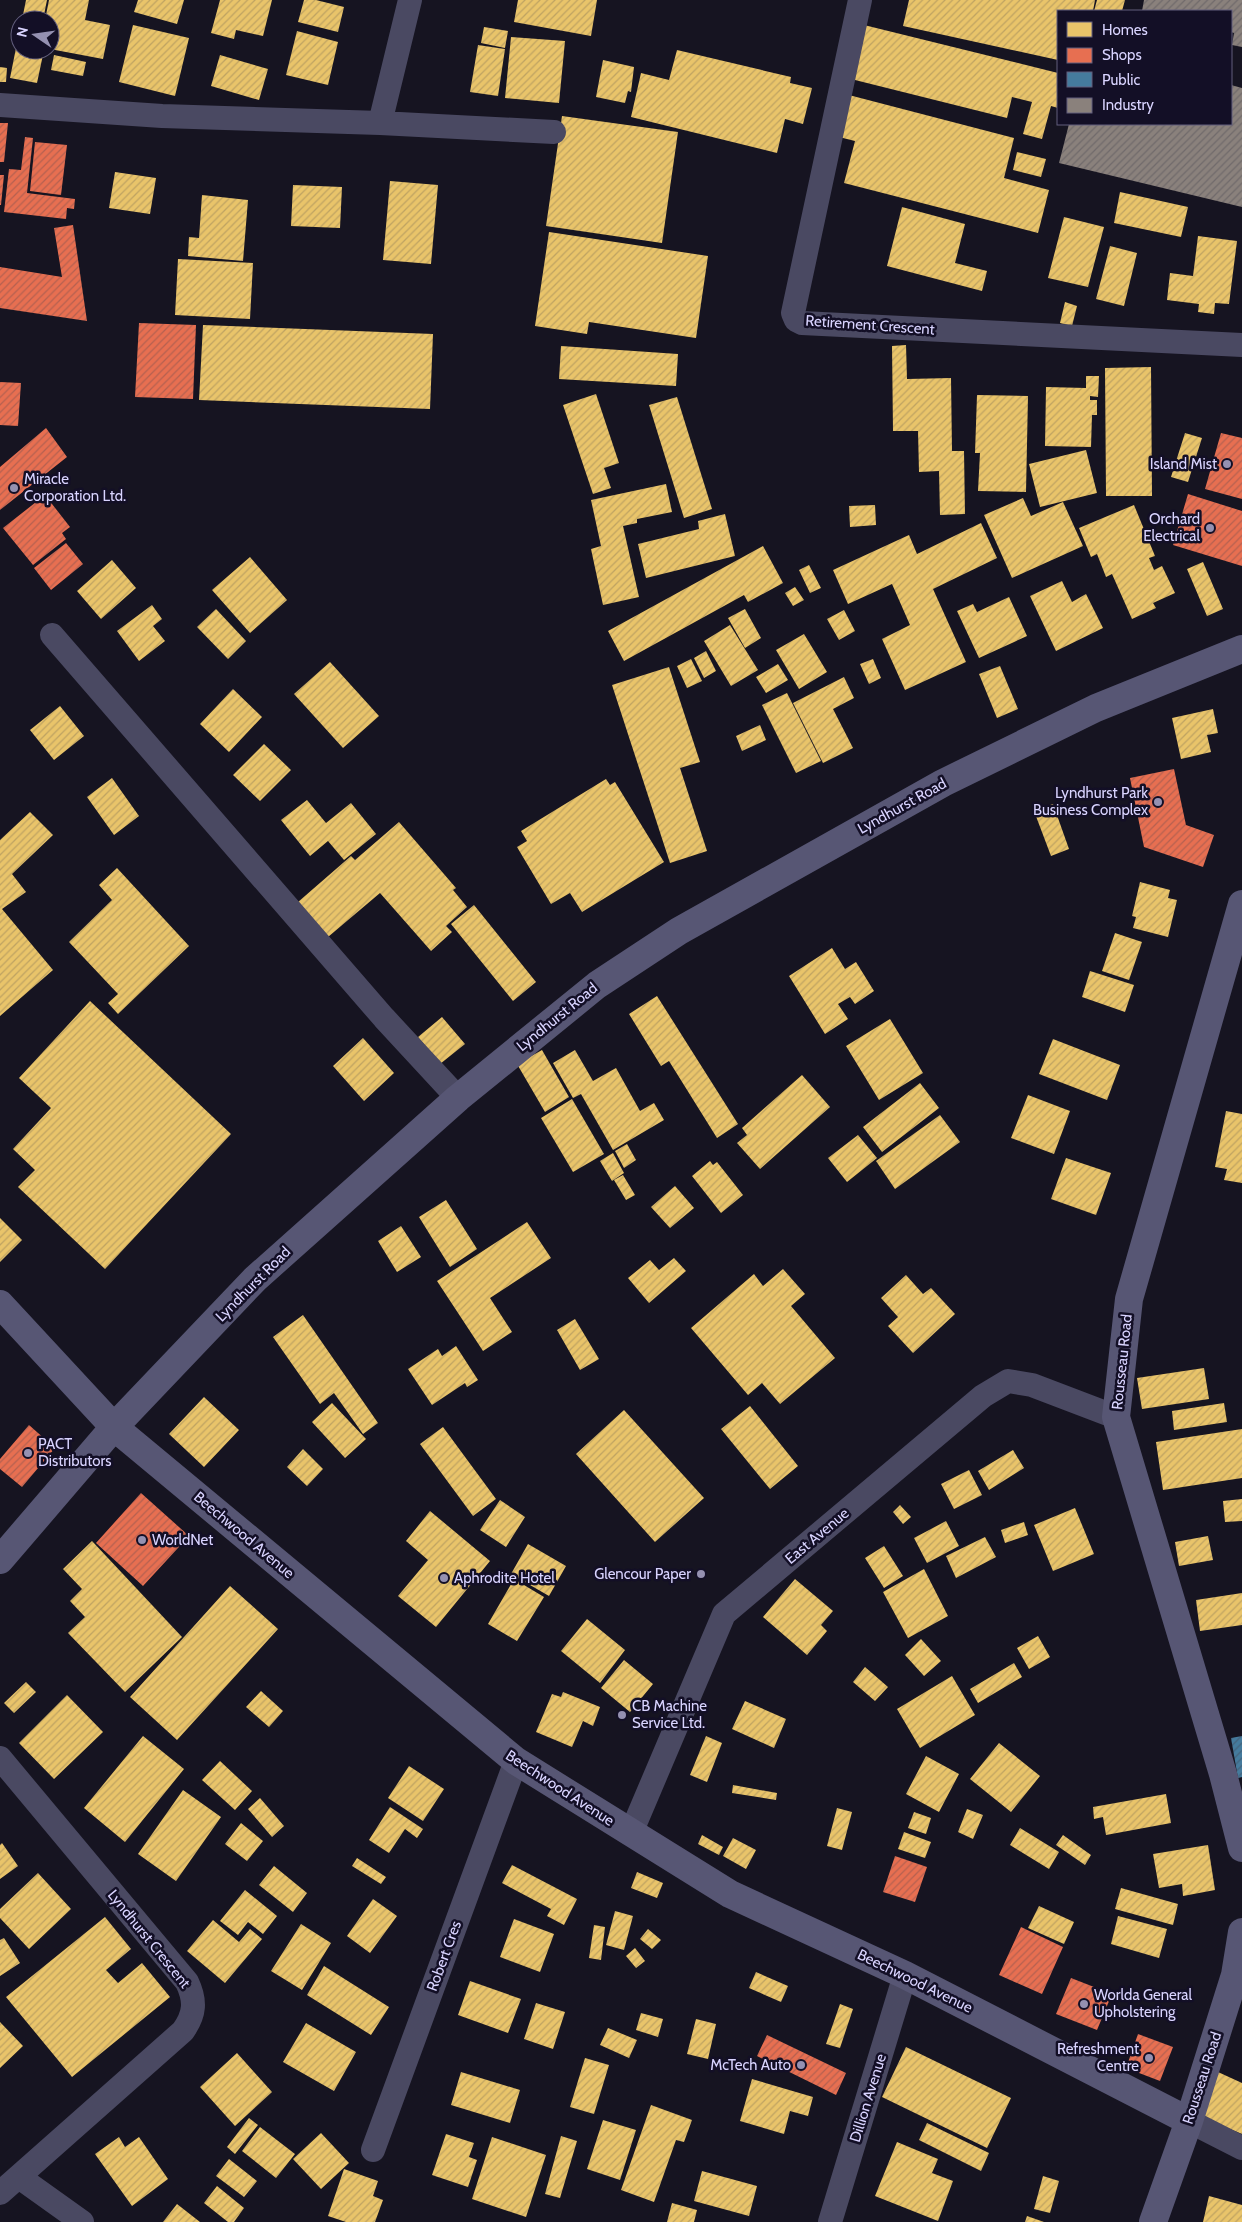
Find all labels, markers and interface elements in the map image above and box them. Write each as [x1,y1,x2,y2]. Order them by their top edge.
north arrow [10,10,60,60]
legend [1057,10,1232,125]
text: Homes [1102,21,1148,39]
text: N [12,25,32,39]
text: Shops [1102,46,1142,64]
text: Public [1102,71,1140,89]
text: Industry [1102,96,1154,114]
street label: Retirement Crescent [805,311,935,339]
place label: Island Mist [1150,455,1217,473]
marker: Island Mist [1221,458,1233,470]
place label: Miracle Corporation Ltd. [24,470,126,505]
marker: Miracle Corporation Ltd. [8,482,20,494]
place label: Orchard Electrical [1143,510,1200,545]
marker: Orchard Electrical [1204,522,1216,534]
street label: Lyndhurst Road [855,774,949,838]
place label: Lyndhurst Park Business Complex [1033,784,1148,819]
marker: Lyndhurst Park Business Complex [1152,796,1164,808]
street label: Lyndhurst Road [513,979,601,1055]
street label: Lyndhurst Road [212,1243,294,1325]
street label: Rousseau Road [1108,1313,1136,1411]
place label: PACT Distributors [38,1435,112,1470]
marker: PACT Distributors [22,1447,34,1459]
street label: Beechwood Avenue [190,1488,298,1582]
street label: East Avenue [781,1504,853,1568]
place label: WorldNet [152,1531,213,1549]
marker: WorldNet [136,1534,148,1546]
place label: Glencour Paper [594,1565,691,1583]
marker: Glencour Paper [695,1568,707,1580]
place label: Aphrodite Hotel [454,1569,555,1587]
marker: Aphrodite Hotel [438,1572,450,1584]
place label: CB Machine Service Ltd. [632,1697,707,1732]
marker: CB Machine Service Ltd. [616,1709,628,1721]
street label: Beechwood Avenue [502,1746,618,1830]
street label: Lyndhurst Crescent [104,1886,194,1992]
street label: Robert Cres [423,1918,465,1994]
street label: Beechwood Avenue [855,1945,976,2017]
place label: Worlda General Upholstering [1094,1986,1193,2021]
marker: Worlda General Upholstering [1078,1998,1090,2010]
street label: Rousseau Road [1179,2030,1225,2126]
place label: Refreshment Centre [1057,2040,1139,2075]
street label: Dillion Avenue [846,2051,890,2145]
marker: Refreshment Centre [1143,2052,1155,2064]
place label: McTech Auto [710,2056,791,2074]
marker: McTech Auto [795,2059,807,2071]

